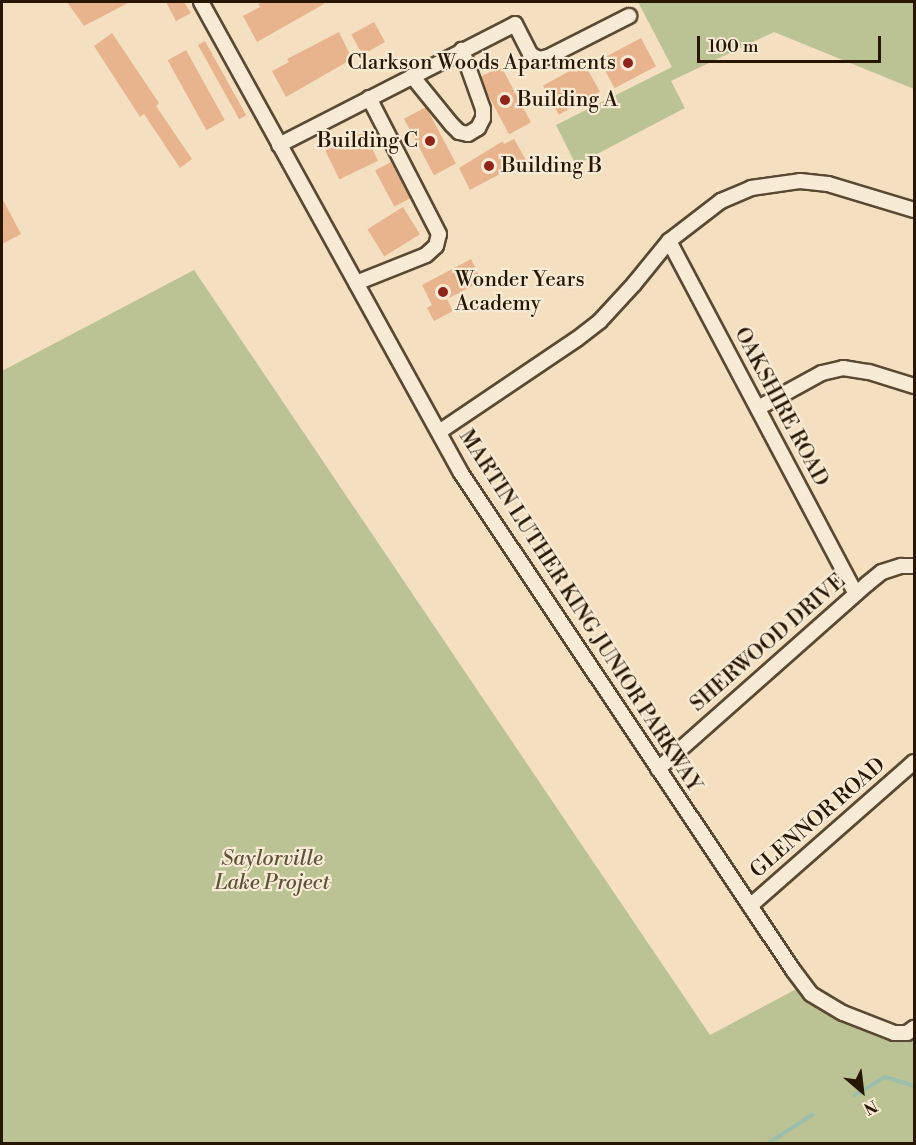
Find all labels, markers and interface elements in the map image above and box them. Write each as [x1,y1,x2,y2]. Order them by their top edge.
scale bar [700,24,884,62]
text: 100 m [708,35,759,58]
place label: Clarkson Woods Apartments [347,50,616,76]
marker: Clarkson Woods Apartments [621,56,635,70]
place label: Building A [517,87,618,113]
marker: Building A [498,93,512,107]
place label: Building C [317,128,418,154]
marker: Building C [423,134,437,148]
place label: Building B [501,153,602,179]
marker: Building B [482,159,496,173]
place label: Wonder Years Academy [455,267,585,317]
marker: Wonder Years Academy [436,285,450,299]
street label: OAKSHIRE ROAD [728,323,834,491]
street label: MARTIN LUTHER KING JUNIOR PARKWAY [453,425,707,797]
street label: SHERWOOD DRIVE [685,569,851,717]
street label: GLENNOR ROAD [745,753,891,883]
park label: Saylorville Lake Project [215,846,329,896]
north arrow [832,1061,892,1121]
text: N [860,1095,881,1119]

